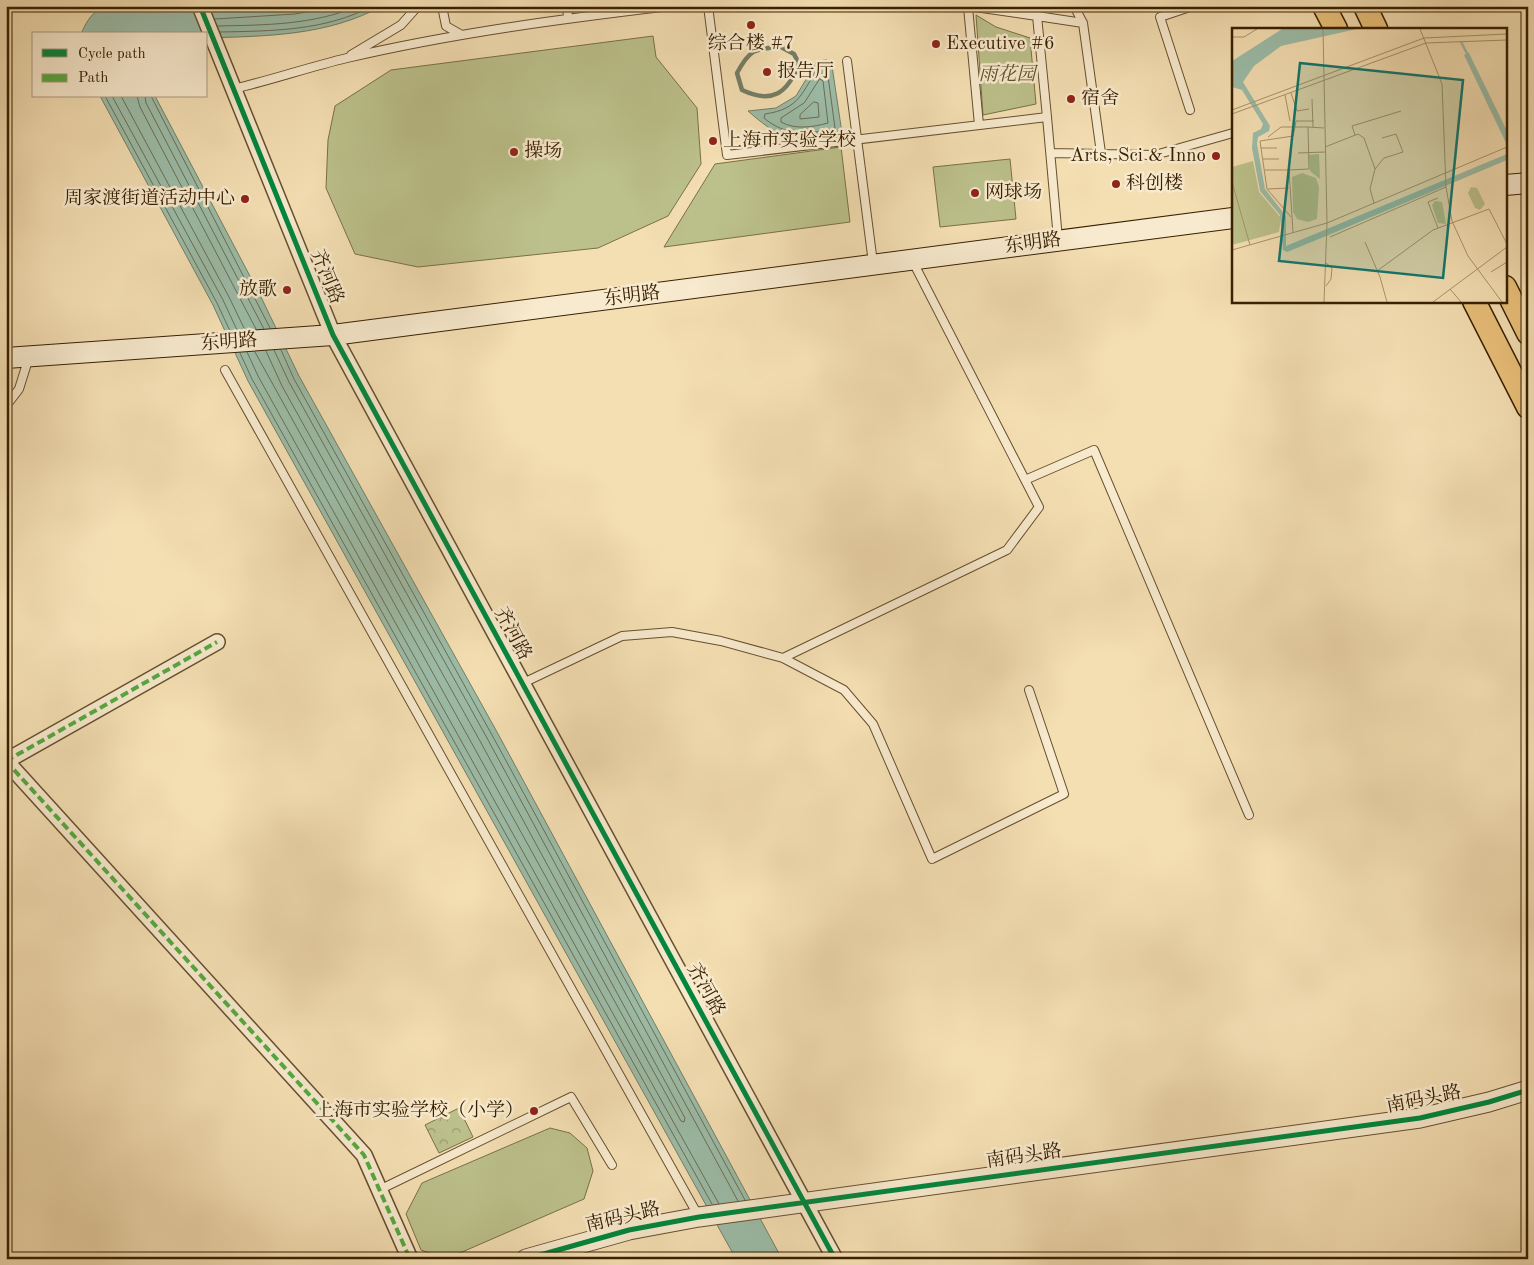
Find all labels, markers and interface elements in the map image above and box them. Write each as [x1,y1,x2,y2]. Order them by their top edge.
marker: 综合楼 #7 [745,19,757,31]
inset map [1232,28,1506,302]
legend [32,32,208,98]
place label: 综合楼 #7 [708,32,794,54]
place label: Executive #6 [946,35,1055,54]
marker: Executive #6 [930,38,942,50]
text: Cycle path [78,47,146,62]
place label: 报告厅 [777,61,834,82]
park label: 雨花园 [978,64,1038,85]
marker: 报告厅 [761,66,773,78]
text: Path [78,71,108,86]
place label: 宿舍 [1081,88,1119,109]
marker: 宿舍 [1065,93,1077,105]
place label: 上海市实验学校 [723,129,856,151]
marker: 上海市实验学校 [707,135,719,147]
place label: 操场 [524,140,562,162]
marker: 操场 [508,146,520,158]
place label: Arts, Sci & Inno [1070,147,1206,166]
marker: Arts, Sci & Inno [1210,150,1222,162]
place label: 科创楼 [1126,172,1183,194]
marker: 科创楼 [1110,178,1122,190]
place label: 网球场 [985,182,1042,203]
place label: 周家渡街道活动中心 [64,187,235,209]
marker: 网球场 [969,187,981,199]
marker: 周家渡街道活动中心 [239,193,251,205]
street label: 东明路 [1003,229,1063,257]
street label: 齐河路 [307,246,347,307]
place label: 放歌 [239,279,277,300]
street label: 东明路 [602,282,661,310]
marker: 放歌 [281,284,293,296]
street label: 东明路 [200,330,258,354]
street label: 齐河路 [490,603,536,664]
street label: 齐河路 [683,959,729,1020]
street label: 南码头路 [1384,1080,1463,1117]
place label: 上海市实验学校（小学） [315,1099,524,1121]
marker: 上海市实验学校（小学） [528,1105,540,1117]
street label: 南码头路 [985,1139,1063,1172]
street label: 南码头路 [583,1197,662,1236]

